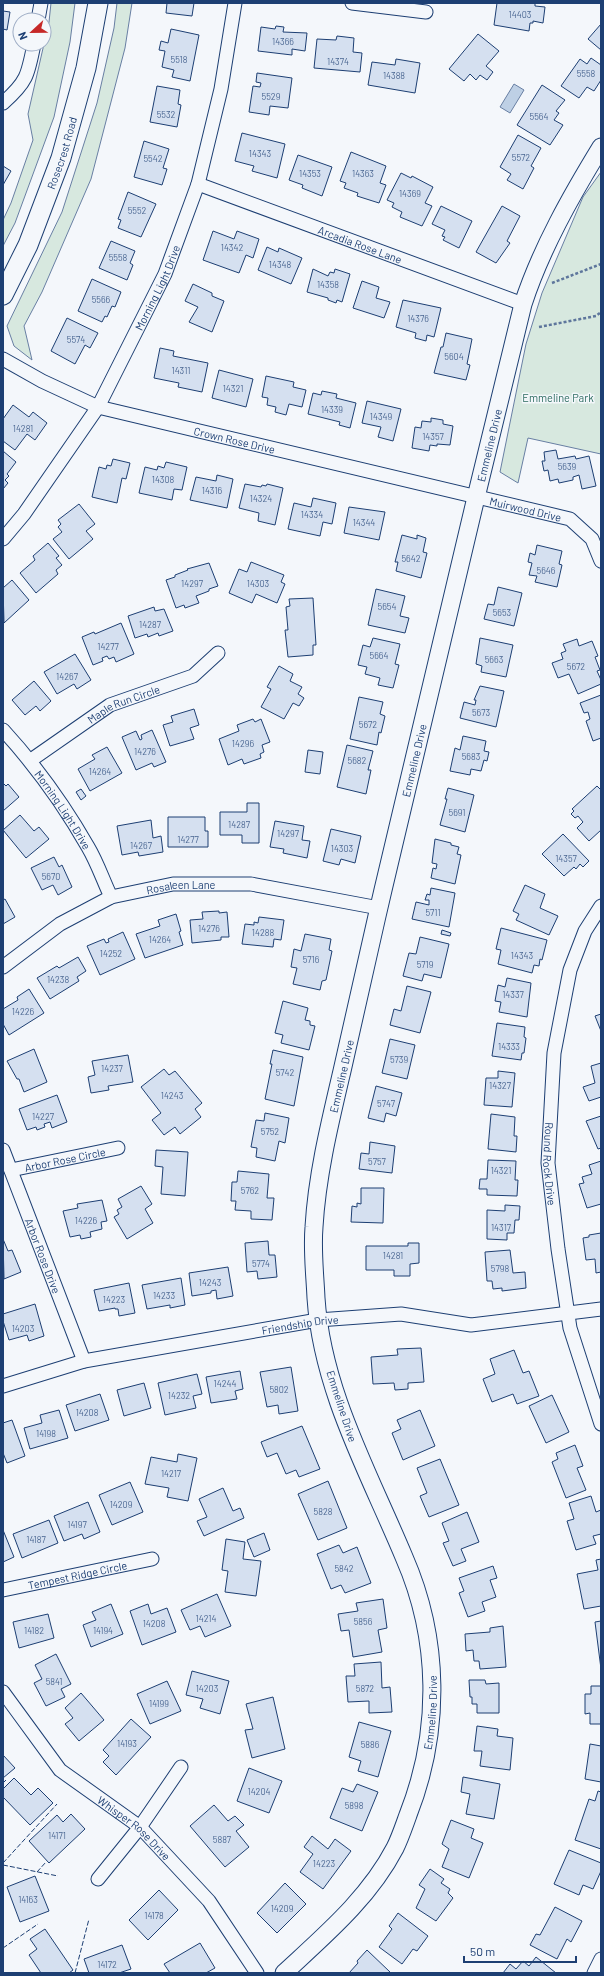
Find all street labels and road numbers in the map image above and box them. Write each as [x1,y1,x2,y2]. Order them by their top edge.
street label: Rosecrest Road [43,115,79,191]
street label: Arcadia Rose Lane [317,223,404,265]
street label: Morning Light Drive [131,243,182,332]
street label: Emmeline Drive [474,407,504,483]
street label: Crown Rose Drive [193,424,277,455]
street label: Muirwood Drive [488,494,563,523]
street label: Maple Run Circle [85,682,161,725]
street label: Emmeline Drive [399,722,428,798]
street label: Morning Light Drive [32,767,94,851]
street label: Rosaleen Lane [145,878,215,896]
street label: Emmeline Drive [326,1038,356,1114]
street label: Round Rock Drive [541,1122,559,1206]
street label: Arbor Rose Circle [23,1144,107,1174]
street label: Arbor Rose Drive [23,1216,64,1295]
street label: Friendship Drive [261,1312,339,1336]
street label: Emmeline Drive [324,1369,360,1444]
street label: Tempest Ridge Circle [27,1558,128,1591]
street label: Emmeline Drive [420,1675,438,1751]
street label: Whisper Rose Drive [95,1793,174,1863]

